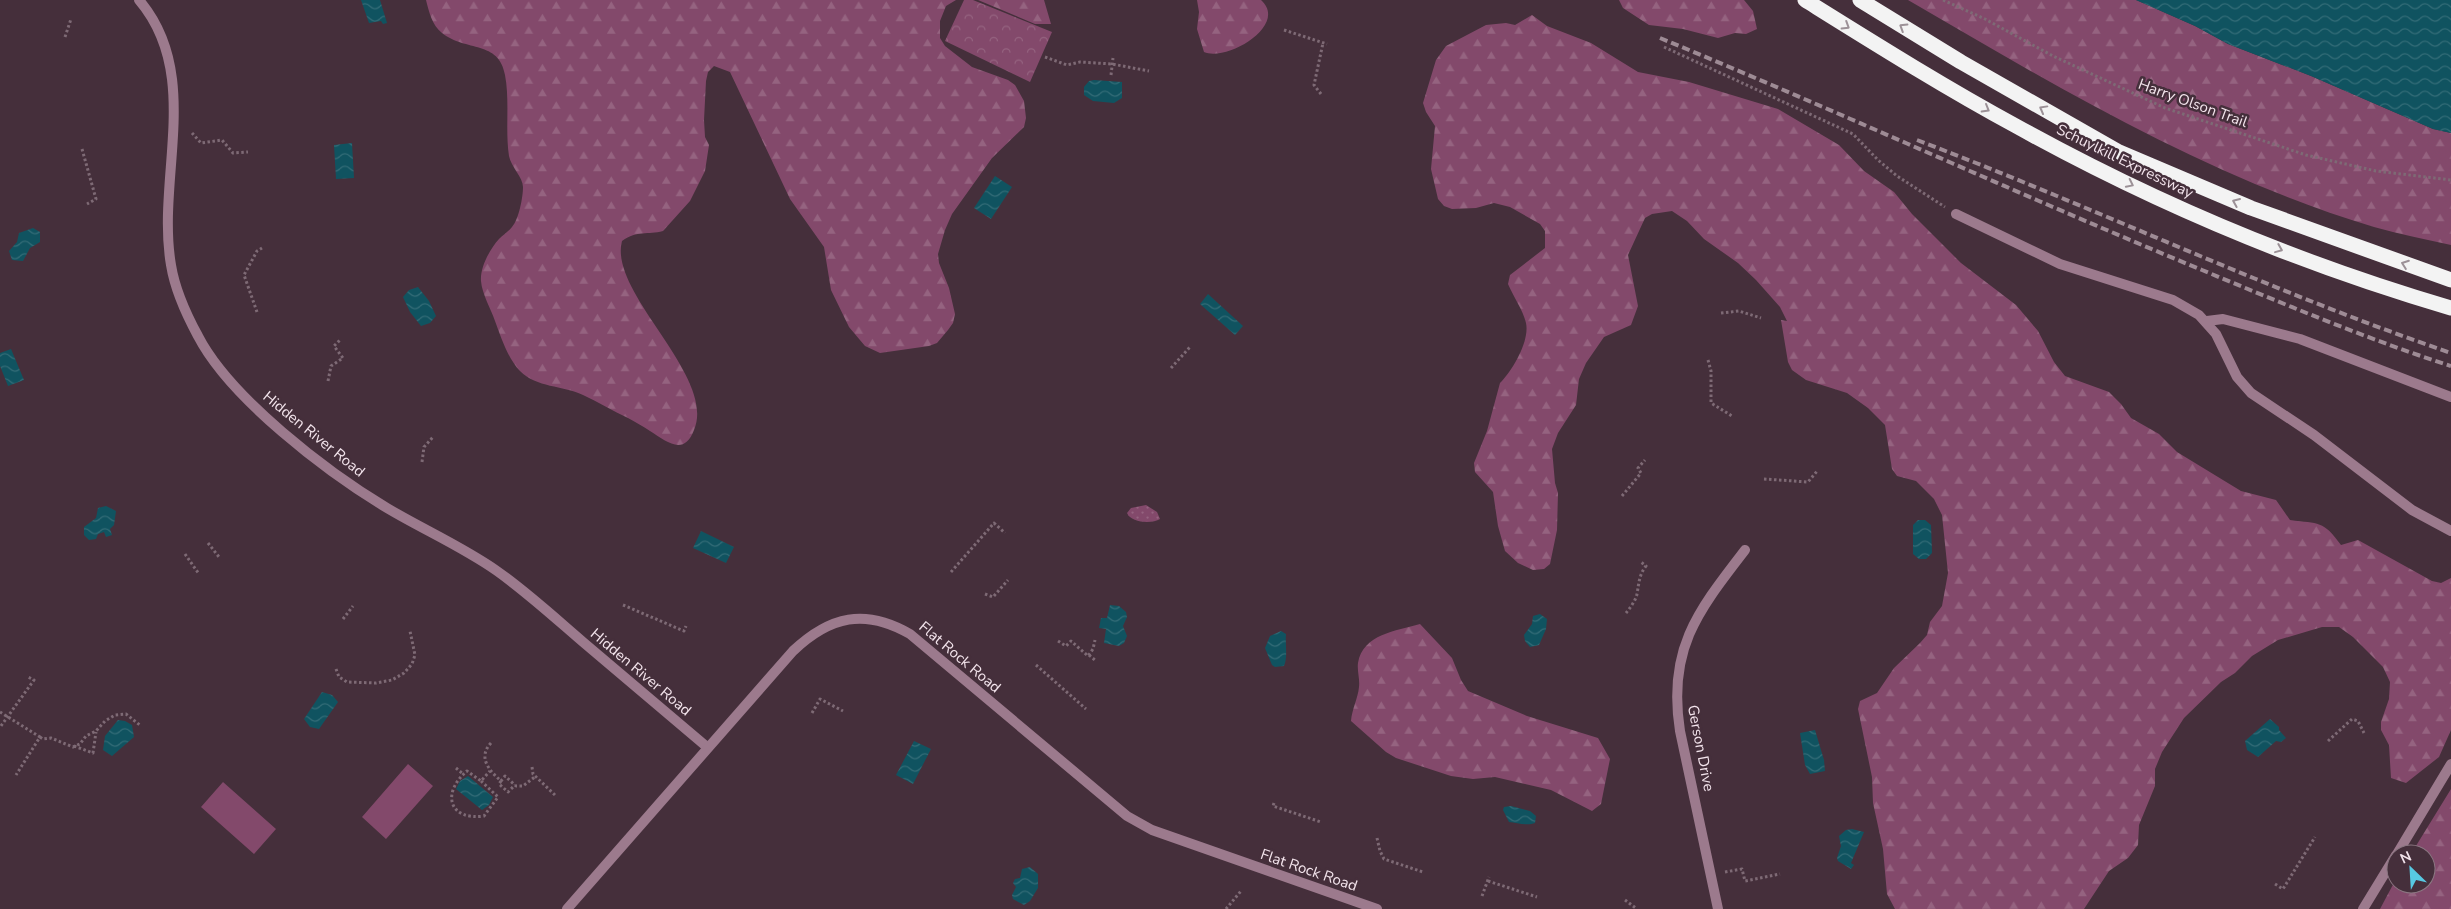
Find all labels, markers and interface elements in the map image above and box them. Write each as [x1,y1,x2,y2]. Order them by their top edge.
one-way arrow [1841,19,1850,29]
one-way arrow [1899,23,1908,33]
street label: Harry Olson Trail [2136,74,2251,132]
one-way arrow [1980,103,1989,113]
one-way arrow [2039,105,2048,115]
street label: Schuylkill Expressway [2053,119,2197,203]
one-way arrow [2124,178,2133,188]
one-way arrow [2232,197,2241,208]
one-way arrow [2274,243,2282,253]
one-way arrow [2401,260,2410,270]
street label: Hidden River Road [259,387,369,481]
street label: Flat Rock Road [915,617,1005,697]
street label: Hidden River Road [586,624,696,720]
street label: Gerson Drive [1683,703,1719,793]
street label: Flat Rock Road [1258,844,1360,896]
north arrow [2386,844,2436,894]
text: N [2397,847,2414,868]

